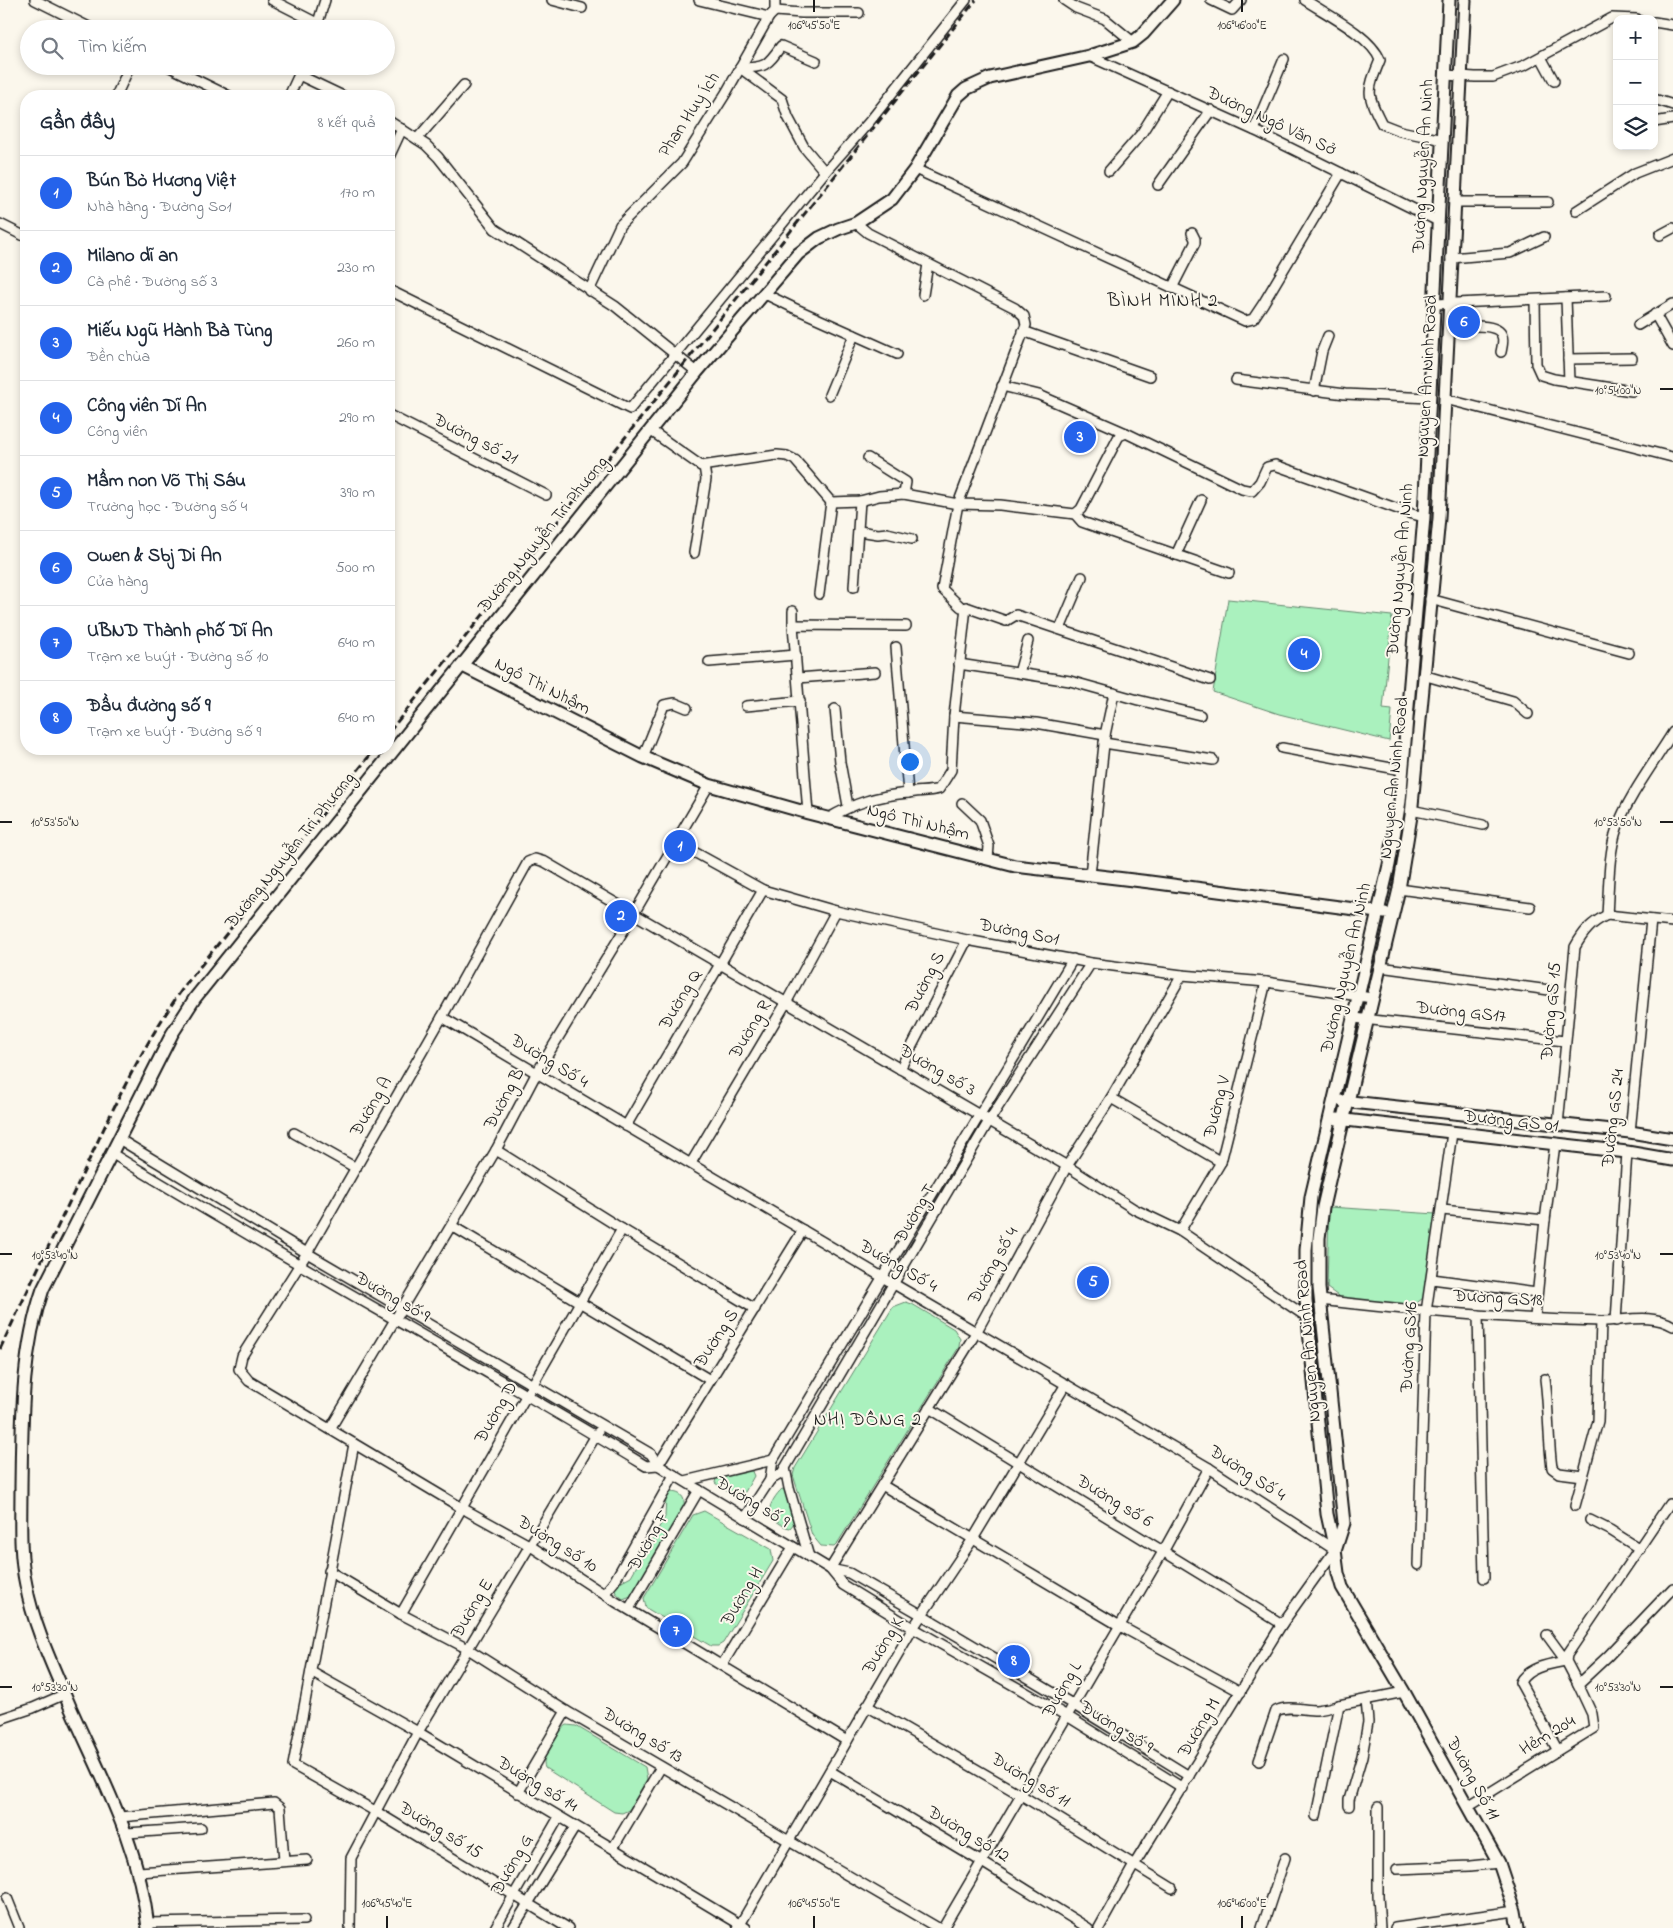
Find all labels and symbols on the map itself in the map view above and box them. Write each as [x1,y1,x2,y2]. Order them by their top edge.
text: 106°45'50"E [788,17,840,35]
text: 106°46'00"E [1217,17,1267,35]
street label: Phan Huy Ích [653,67,727,163]
street label: Đường Nguyễn An Ninh [1406,78,1443,255]
street label: Đường Ngô Văn Sở [1201,80,1340,164]
district label: BÌNH MINH 2 [1107,288,1218,315]
street label: Nguyen An Ninh Road [1411,294,1446,458]
pin: 6 [1448,303,1480,341]
text: 10°54'00"N [1595,382,1641,400]
street label: Đường số 21 [427,407,522,473]
pin: 3 [1064,418,1096,456]
street label: Đường Nguyễn Tri Phương [472,451,616,620]
street label: Đường Nguyễn An Ninh [1380,482,1423,659]
pin: 4 [1288,635,1320,673]
street label: Ngô Thì Nhậm [489,652,594,723]
street label: Nguyen An Ninh Road [1374,696,1417,860]
your location [897,749,923,775]
street label: Đường Nguyễn Tri Phương [219,767,363,936]
street label: Ngô Thì Nhậm [864,798,972,849]
text: 10°53'50"N [31,814,79,832]
text: 10°53'50"N [1594,814,1642,832]
pin: 1 [664,827,696,865]
street label: Đường Nguyễn An Ninh [1315,880,1380,1057]
pin: 2 [605,897,637,935]
street label: Đường So1 [976,912,1061,955]
street label: Đường S [899,948,953,1020]
street label: Đường GS 15 [1535,961,1570,1062]
street label: Đường Q [653,965,710,1036]
street label: Đường GS17 [1414,995,1508,1032]
street label: Đường R [723,996,780,1066]
street label: Đường Số 4 [504,1028,594,1097]
street label: Đường số 3 [892,1038,980,1104]
street label: Đường B [477,1064,533,1136]
street label: Đường GS 24 [1596,1067,1633,1169]
street label: Đường A [344,1072,400,1143]
street label: Đường V [1198,1073,1239,1142]
street label: Đường GS 01 [1461,1104,1560,1141]
street label: Đường T [888,1180,944,1250]
street label: Đường số 4 [962,1222,1027,1311]
street label: Đường Số 4 [852,1233,943,1301]
text: 10°53'40"N [32,1247,78,1265]
text: 10°53'40"N [1595,1247,1641,1265]
street label: Nguyen An Ninh Road [1289,1259,1330,1423]
pin: 5 [1077,1263,1109,1301]
street label: Đường số 9 [348,1266,435,1331]
street label: Đường GS18 [1452,1284,1544,1315]
street label: Đường GS16 [1395,1301,1426,1394]
street label: Đường S [688,1304,747,1375]
street label: Đường D [468,1377,526,1450]
district label: NHỊ ĐỒNG 2 [814,1407,922,1434]
street label: Đường Số 4 [1202,1439,1291,1510]
street label: Đường số 6 [1069,1468,1157,1536]
street label: Đường số 9 [708,1470,795,1537]
street label: Đường F [622,1506,679,1577]
street label: Đường số 10 [510,1509,603,1581]
street label: Đường H [715,1563,772,1633]
street label: Đường E [445,1574,502,1645]
pin: 7 [660,1612,692,1650]
street label: Đường K [856,1612,912,1681]
pin: 8 [998,1642,1030,1680]
street label: Đường L [1036,1657,1091,1724]
text: 10°53'30"N [32,1679,78,1697]
text: 10°53'30"N [1595,1679,1641,1697]
street label: Đường M [1172,1693,1229,1764]
street label: Đường số 9 [1073,1695,1158,1762]
street label: Đường số 13 [595,1701,687,1771]
street label: Hẻm 204 [1515,1709,1581,1763]
street label: Đường Số 11 [1437,1732,1506,1826]
street label: Đường số 11 [984,1746,1075,1816]
street label: Đường số 14 [490,1750,583,1821]
street label: Đường số 15 [392,1795,487,1867]
street label: Đường số 12 [921,1800,1014,1871]
street label: Đường G [485,1830,542,1901]
text: 106°45'40"E [362,1895,412,1913]
text: 106°45'50"E [788,1895,840,1913]
text: 106°46'00"E [1217,1895,1267,1913]

